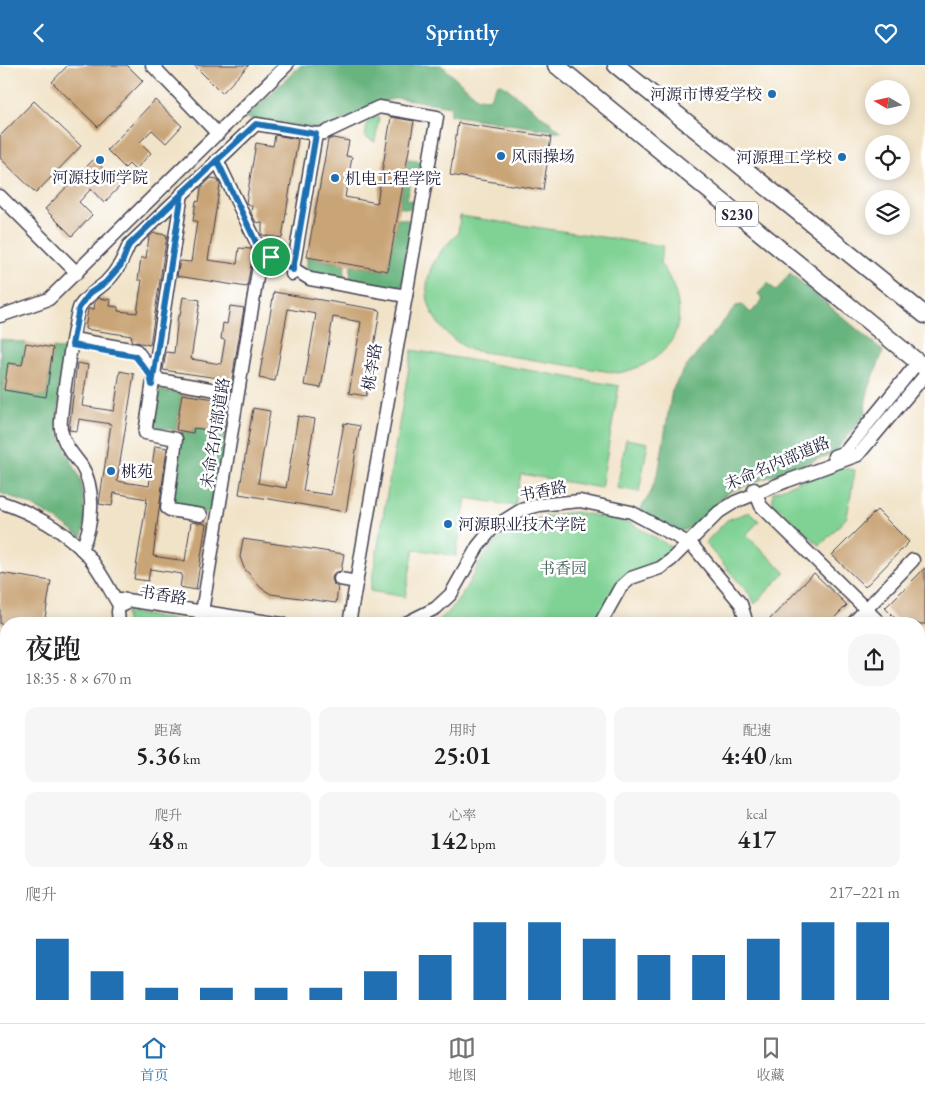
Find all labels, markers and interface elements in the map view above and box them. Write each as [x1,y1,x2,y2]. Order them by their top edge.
text: Sprintly [426,18,499,47]
icon: back [25,19,53,47]
icon: heart [872,19,900,47]
north arrow [865,80,910,125]
map controls [865,80,910,235]
place label: 河源市博爱学校 [650,84,762,105]
marker: 河源市博爱学校 [766,88,778,100]
button: locate [865,135,910,180]
place label: 风雨操场 [511,146,575,167]
place label: 河源理工学校 [736,147,832,168]
marker: 风雨操场 [495,150,507,162]
marker: 河源理工学校 [836,151,848,163]
marker: 河源技师学院 [94,154,106,166]
place label: 河源技师学院 [52,167,148,188]
place label: 机电工程学院 [345,168,441,189]
marker: 机电工程学院 [329,172,341,184]
button: layers [865,190,910,235]
road number: S230 [716,201,758,227]
pin [250,236,292,278]
icon: arrive [257,243,285,271]
street label: 桃李路 [357,342,387,392]
street label: 未命名内部道路 [196,376,234,490]
street label: 未命名内部道路 [721,431,833,495]
place label: 桃苑 [121,461,153,482]
marker: 桃苑 [105,465,117,477]
street label: 书香路 [517,476,569,506]
place label: 河源职业技术学院 [458,514,586,535]
marker: 河源职业技术学院 [442,518,454,530]
park label: 书香园 [539,558,587,579]
street label: 书香路 [138,581,188,609]
text: 夜跑 [25,631,81,667]
button: share [848,634,900,686]
text: 18:35 · 8 × 670 m [25,668,132,689]
text: 距离 [154,721,182,739]
text: 用时 [448,721,476,739]
text: 配速 [743,721,771,739]
text: 5.36 [136,739,180,771]
text: 25:01 [433,739,492,771]
text: 4:40 [721,739,767,771]
text: km [180,750,201,768]
text: /km [767,750,792,768]
text: kcal [746,805,767,823]
text: 爬升 [154,806,182,824]
text: 心率 [448,806,476,824]
text: 417 [738,823,776,855]
text: 48 [148,824,174,856]
text: 142 [429,824,468,856]
text: m [174,835,188,853]
text: bpm [468,835,496,853]
text: 217–221 m [829,882,900,903]
text: 爬升 [25,884,57,905]
tab: 首页 [140,1034,168,1084]
tab: 地图 [448,1034,476,1084]
tab: 收藏 [757,1034,785,1084]

